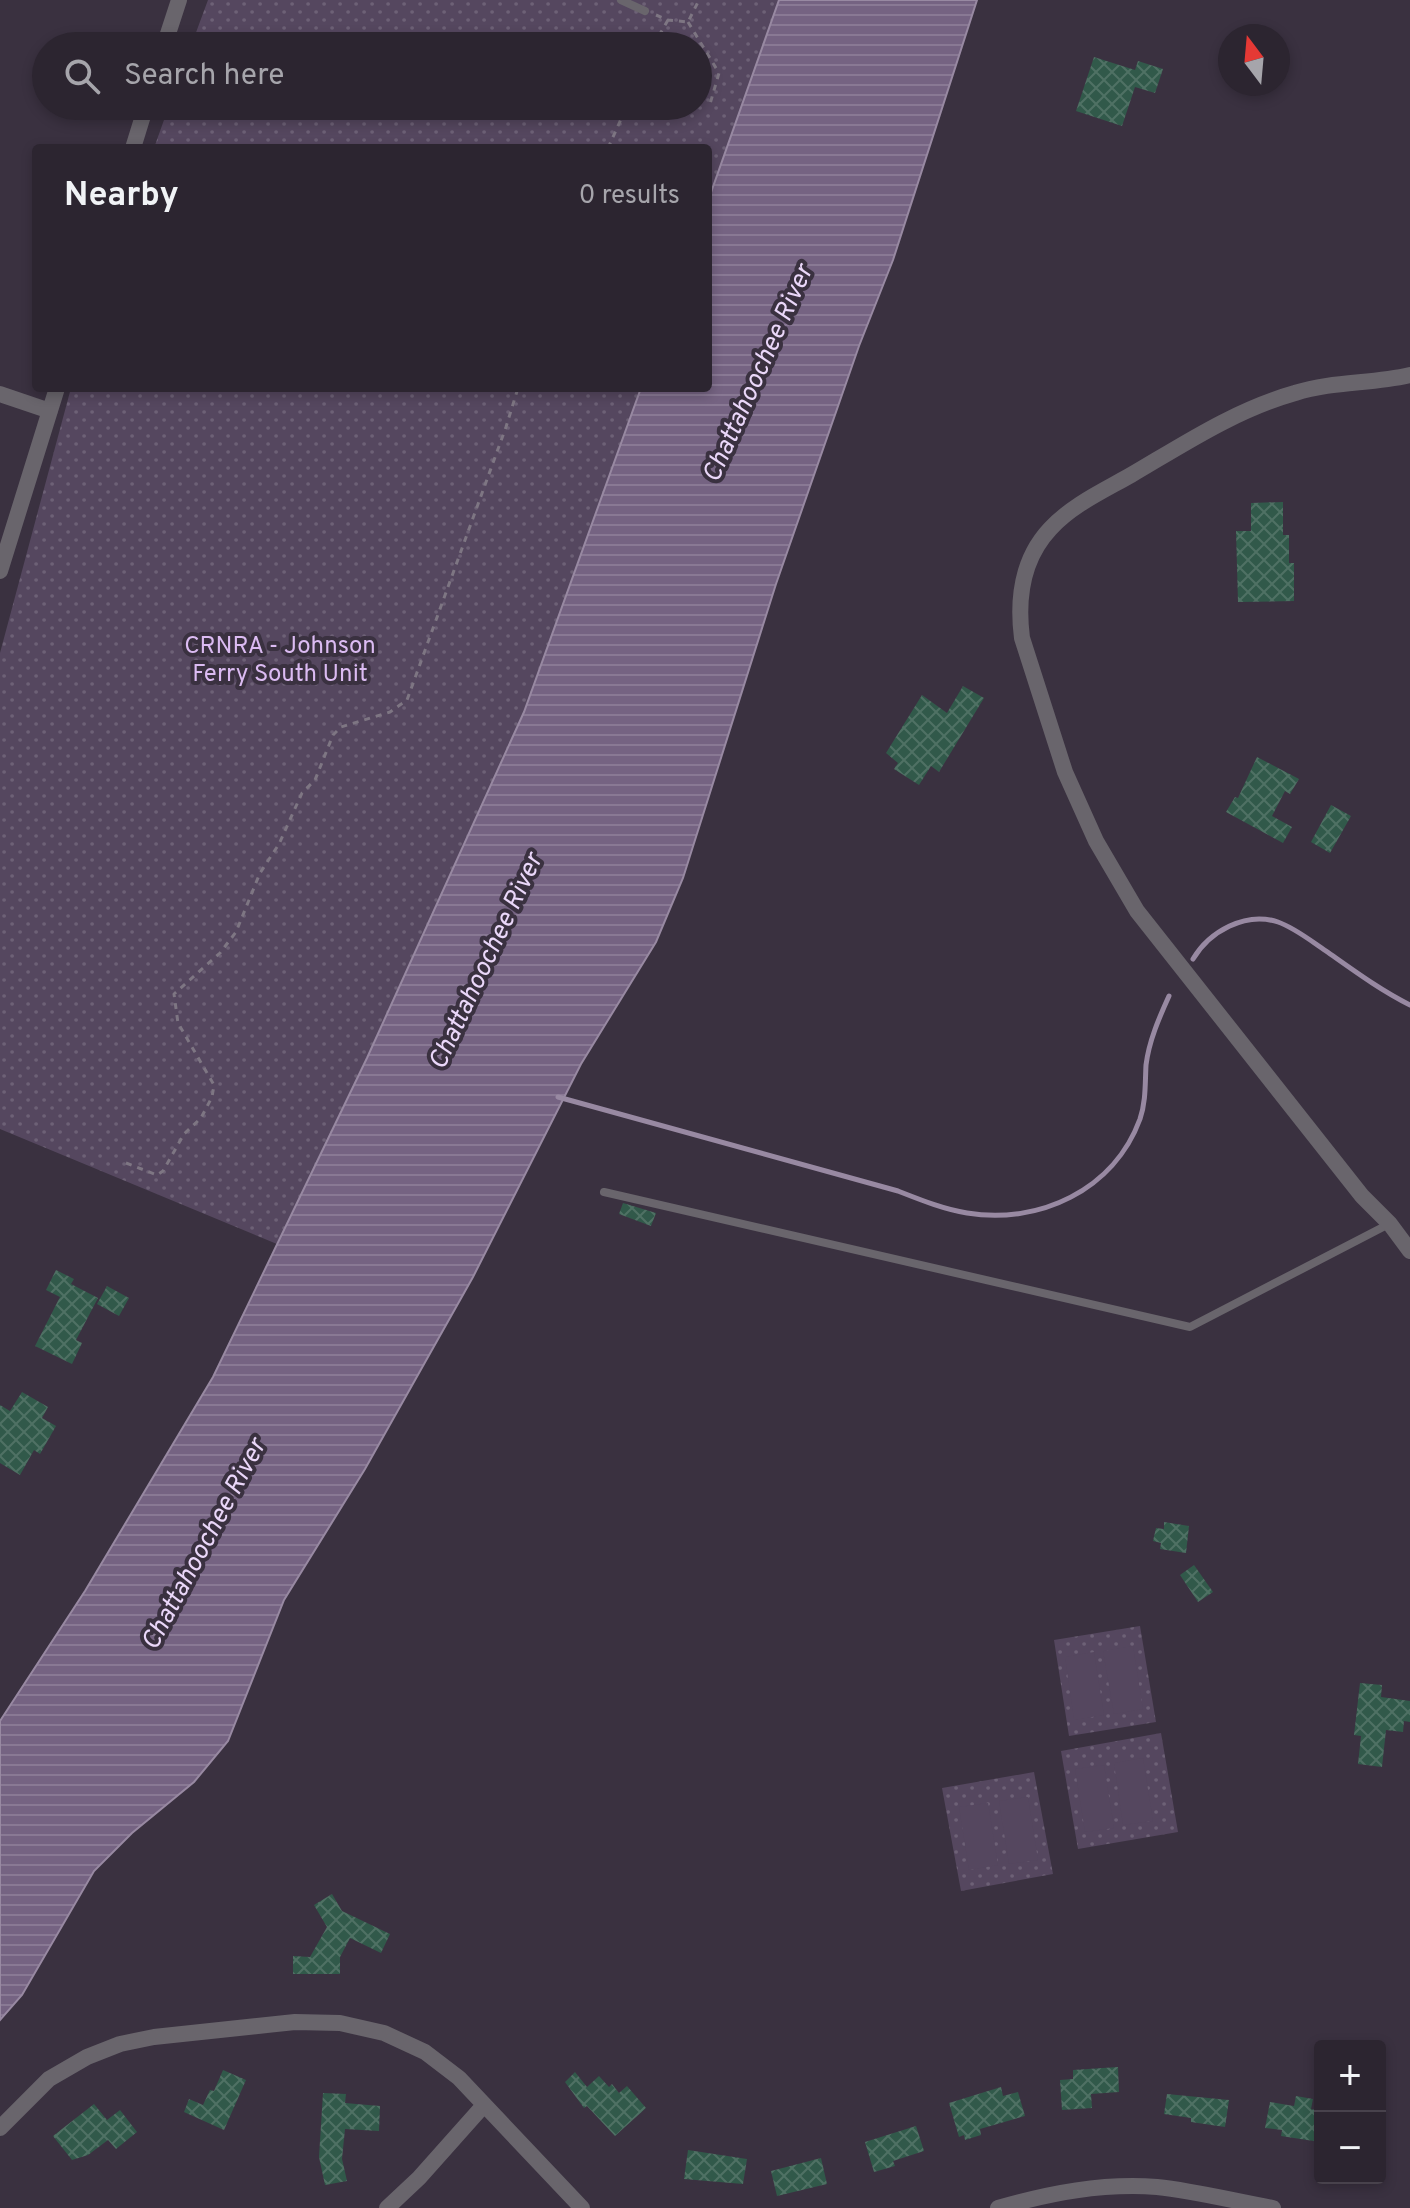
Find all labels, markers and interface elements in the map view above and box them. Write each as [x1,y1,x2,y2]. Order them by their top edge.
north arrow [1218,24,1290,96]
search box [32,32,712,120]
icon: search [60,54,104,98]
text: Search here [124,58,284,95]
text: Nearby [64,175,179,218]
text: 0 results [579,180,680,213]
water label: Chattahoochee River [696,258,823,488]
park label: CRNRA - Johnson Ferry South Unit [184,632,376,690]
water label: Chattahoochee River [422,847,552,1075]
water label: Chattahoochee River [135,1432,276,1656]
map controls [1314,2040,1386,2184]
button: + [1314,2040,1386,2112]
button: − [1314,2112,1386,2184]

